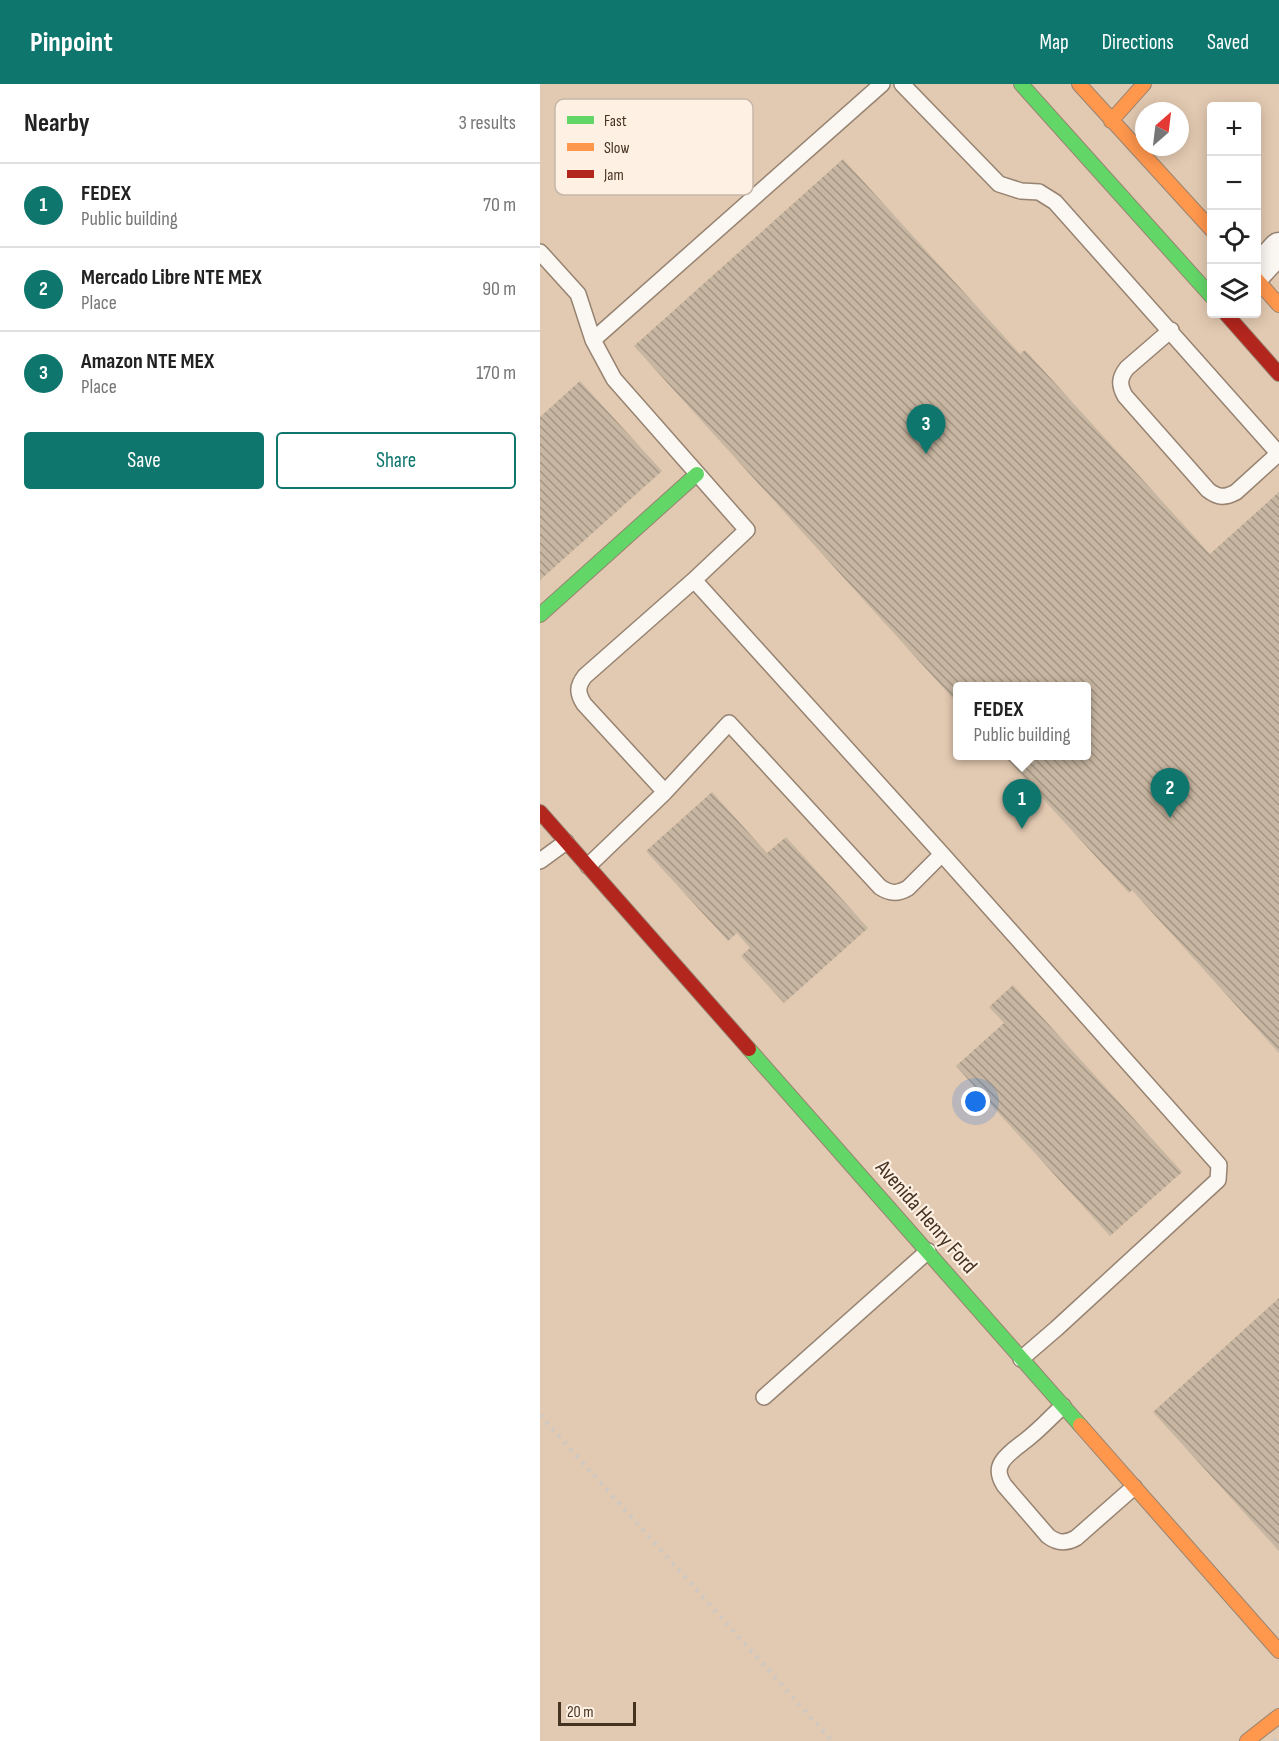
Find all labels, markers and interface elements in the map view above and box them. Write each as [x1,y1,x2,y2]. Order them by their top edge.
text: Pinpoint [30,26,113,59]
text: Map [1039,30,1069,55]
text: Directions [1102,30,1174,55]
text: Saved [1207,30,1249,55]
legend [555,99,753,195]
north arrow [1135,102,1189,156]
map controls [1207,102,1261,318]
button: + [1207,102,1261,156]
text: Nearby [24,108,90,139]
text: 3 results [459,111,516,135]
text: Fast [604,112,627,131]
text: Slow [604,139,629,158]
button: − [1207,156,1261,210]
text: Jam [603,166,624,185]
text: FEDEX [81,180,131,207]
text: 1 [40,193,47,217]
text: 70 m [483,193,516,217]
text: Public building [81,207,178,231]
button: locate [1207,210,1261,264]
text: Mercado Libre NTE MEX [81,264,262,291]
button: layers [1207,264,1261,318]
text: 2 [39,277,48,301]
text: 90 m [482,277,516,301]
text: Place [81,291,117,315]
text: Amazon NTE MEX [81,348,214,375]
text: 3 [39,361,48,385]
text: 170 m [476,361,516,385]
text: Place [81,375,117,399]
pin: 3 [906,404,946,454]
button: Save [24,432,264,489]
button: Share [276,432,516,489]
popup [953,682,1091,760]
text: FEDEX [974,696,1024,723]
text: Public building [974,723,1070,747]
pin: 2 [1150,768,1190,818]
pin: 1 [1002,780,1042,829]
your location [961,1087,990,1116]
street label: Avenida Henry Ford [869,1154,983,1279]
scale bar [558,1699,636,1726]
text: 20 m [567,1703,594,1722]

